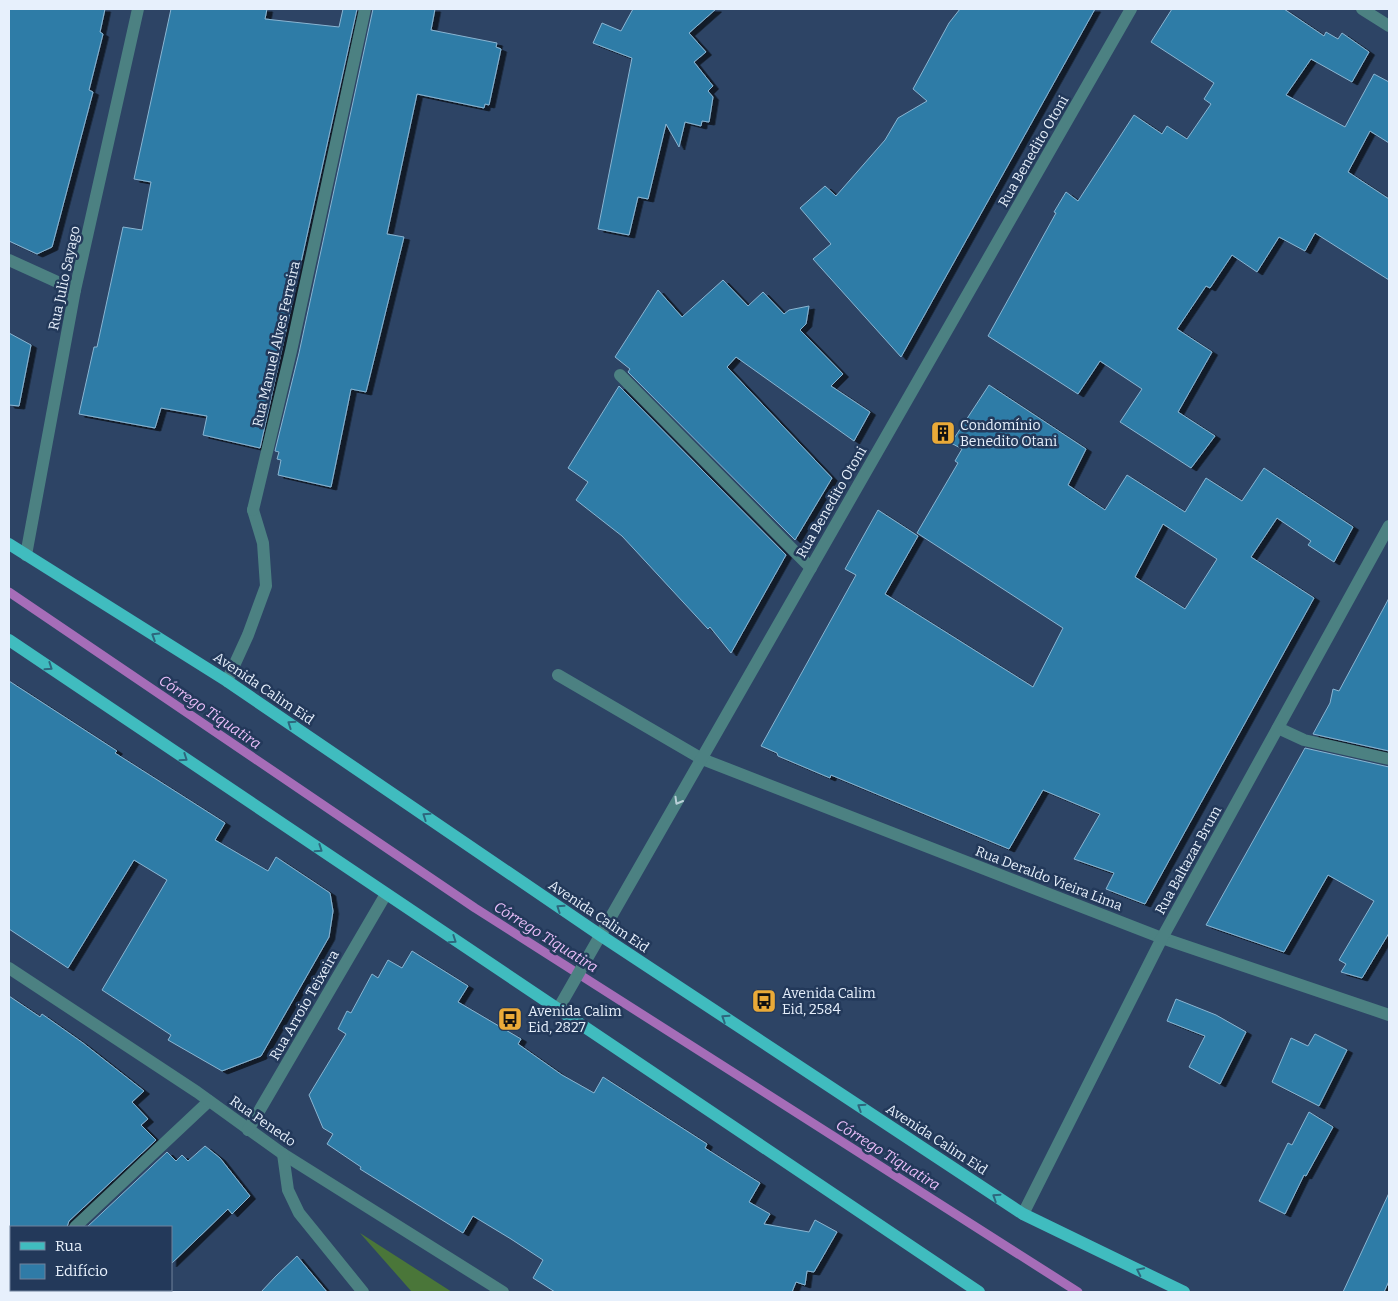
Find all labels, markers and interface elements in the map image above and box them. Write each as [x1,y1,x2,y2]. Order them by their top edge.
street label: Rua Benedito Otoni [995,93,1072,210]
street label: Rua Julio Sayago [45,224,84,332]
street label: Rua Manuel Alves Ferreira [249,259,304,429]
place label: Condomínio Benedito Otani [960,417,1057,450]
building icon: Condomínio Benedito Otani [930,420,956,446]
street label: Rua Benedito Otoni [793,444,870,561]
one-way arrow [152,632,161,642]
street label: Avenida Calim Eid [210,649,317,728]
one-way arrow [44,661,53,671]
water label: Córrego Tiquatira [155,671,265,753]
one-way arrow [288,721,297,731]
one-way arrow [178,752,188,761]
one-way arrow [674,795,684,804]
street label: Rua Baltazar Brum [1152,802,1226,917]
one-way arrow [422,813,431,822]
one-way arrow [313,843,323,852]
street label: Rua Deraldo Vieira Lima [973,843,1125,915]
street label: Avenida Calim Eid [545,877,652,956]
water label: Córrego Tiquatira [491,898,601,976]
one-way arrow [556,905,566,914]
one-way arrow [448,934,457,943]
street label: Rua Arroio Teixeira [266,947,343,1063]
place label: Avenida Calim Eid, 2584 [782,985,876,1018]
bus stop icon: Avenida Calim Eid, 2584 [751,988,777,1014]
place label: Avenida Calim Eid, 2827 [528,1003,622,1036]
bus stop icon: Avenida Calim Eid, 2827 [497,1006,523,1032]
one-way arrow [721,1014,730,1024]
street label: Rua Penedo [226,1092,299,1150]
street label: Avenida Calim Eid [883,1100,991,1179]
one-way arrow [857,1104,866,1113]
water label: Córrego Tiquatira [833,1116,943,1194]
one-way arrow [992,1193,1001,1203]
legend [10,1226,172,1291]
text: Rua [55,1237,82,1255]
text: Edifício [55,1262,108,1280]
one-way arrow [1136,1267,1145,1277]

